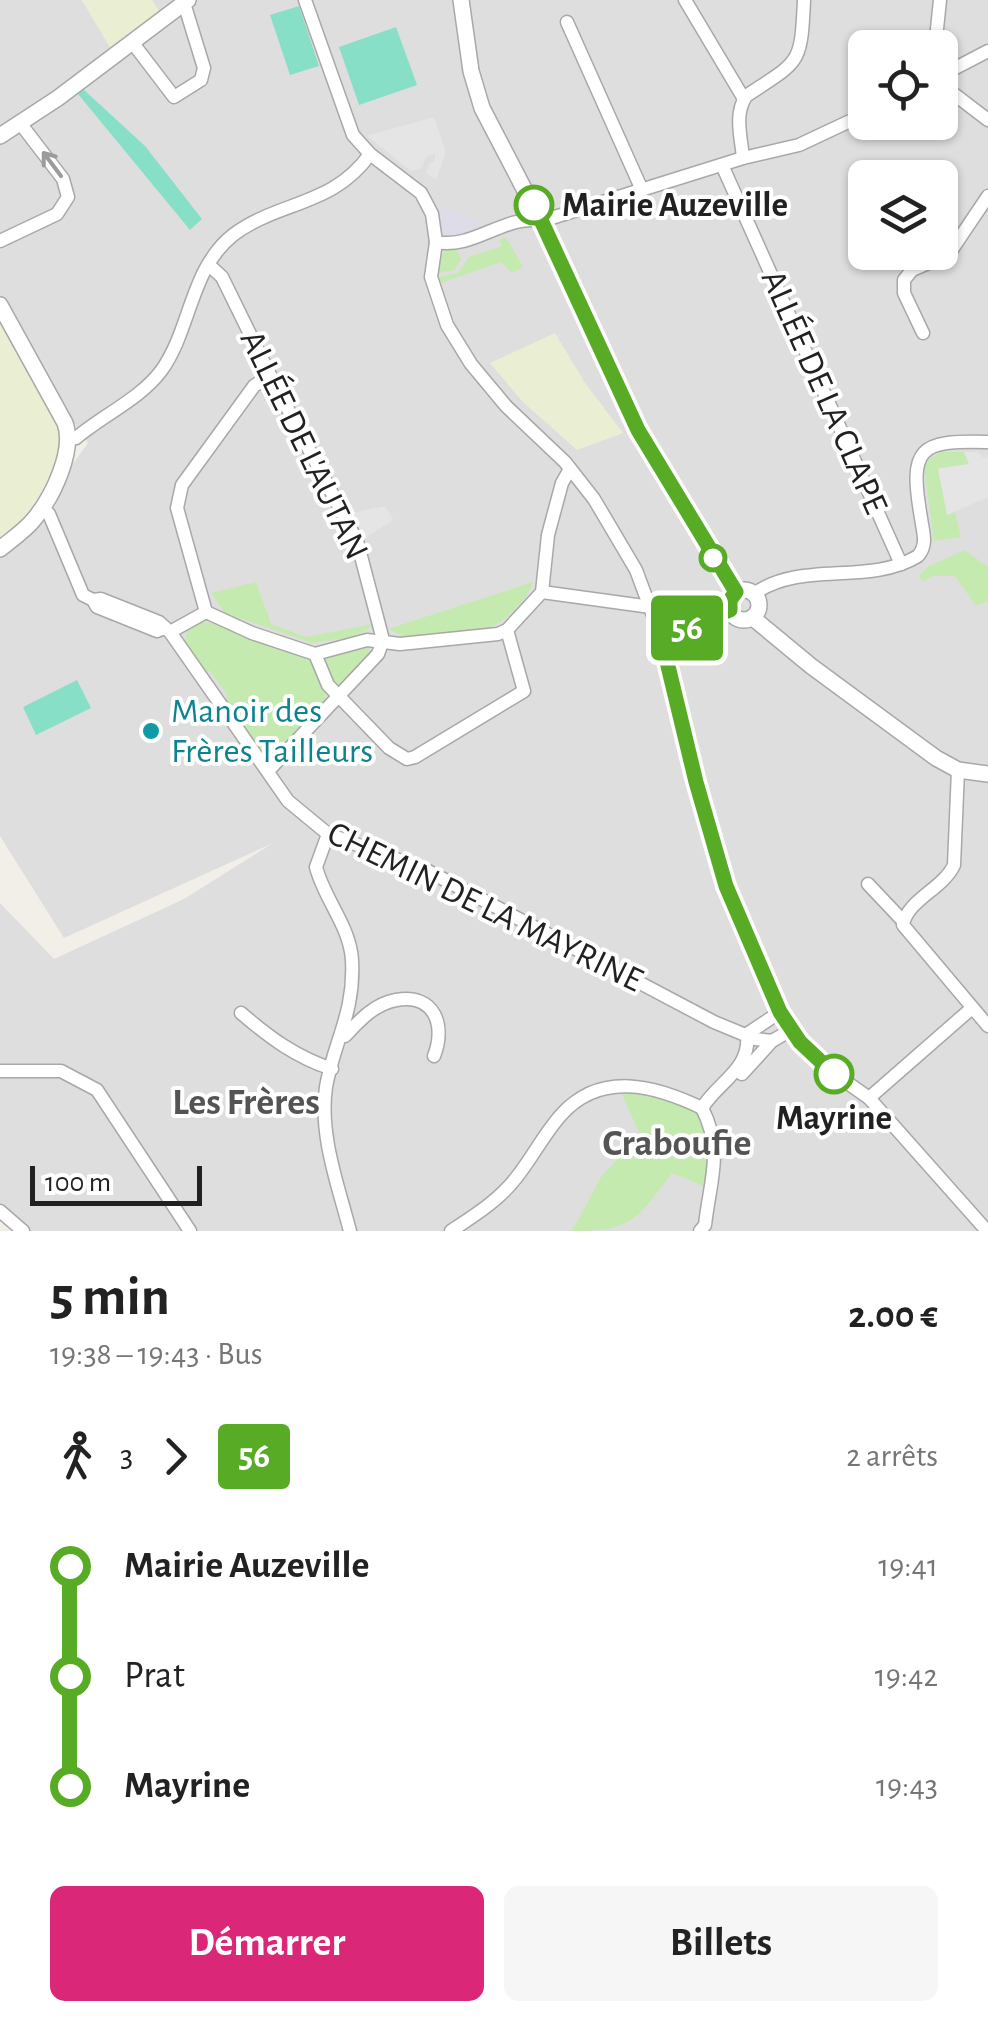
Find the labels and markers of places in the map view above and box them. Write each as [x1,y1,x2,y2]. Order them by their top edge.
marker: Mairie Auzeville [515,186,553,224]
place label: Mairie Auzeville [562,188,788,223]
unlabelled marker [700,545,726,571]
place label: Manoir des Frères Tailleurs [171,694,373,769]
marker: Manoir des Frères Tailleurs [140,720,162,742]
marker: Mayrine [815,1055,853,1093]
place label: Mayrine [776,1101,892,1136]

